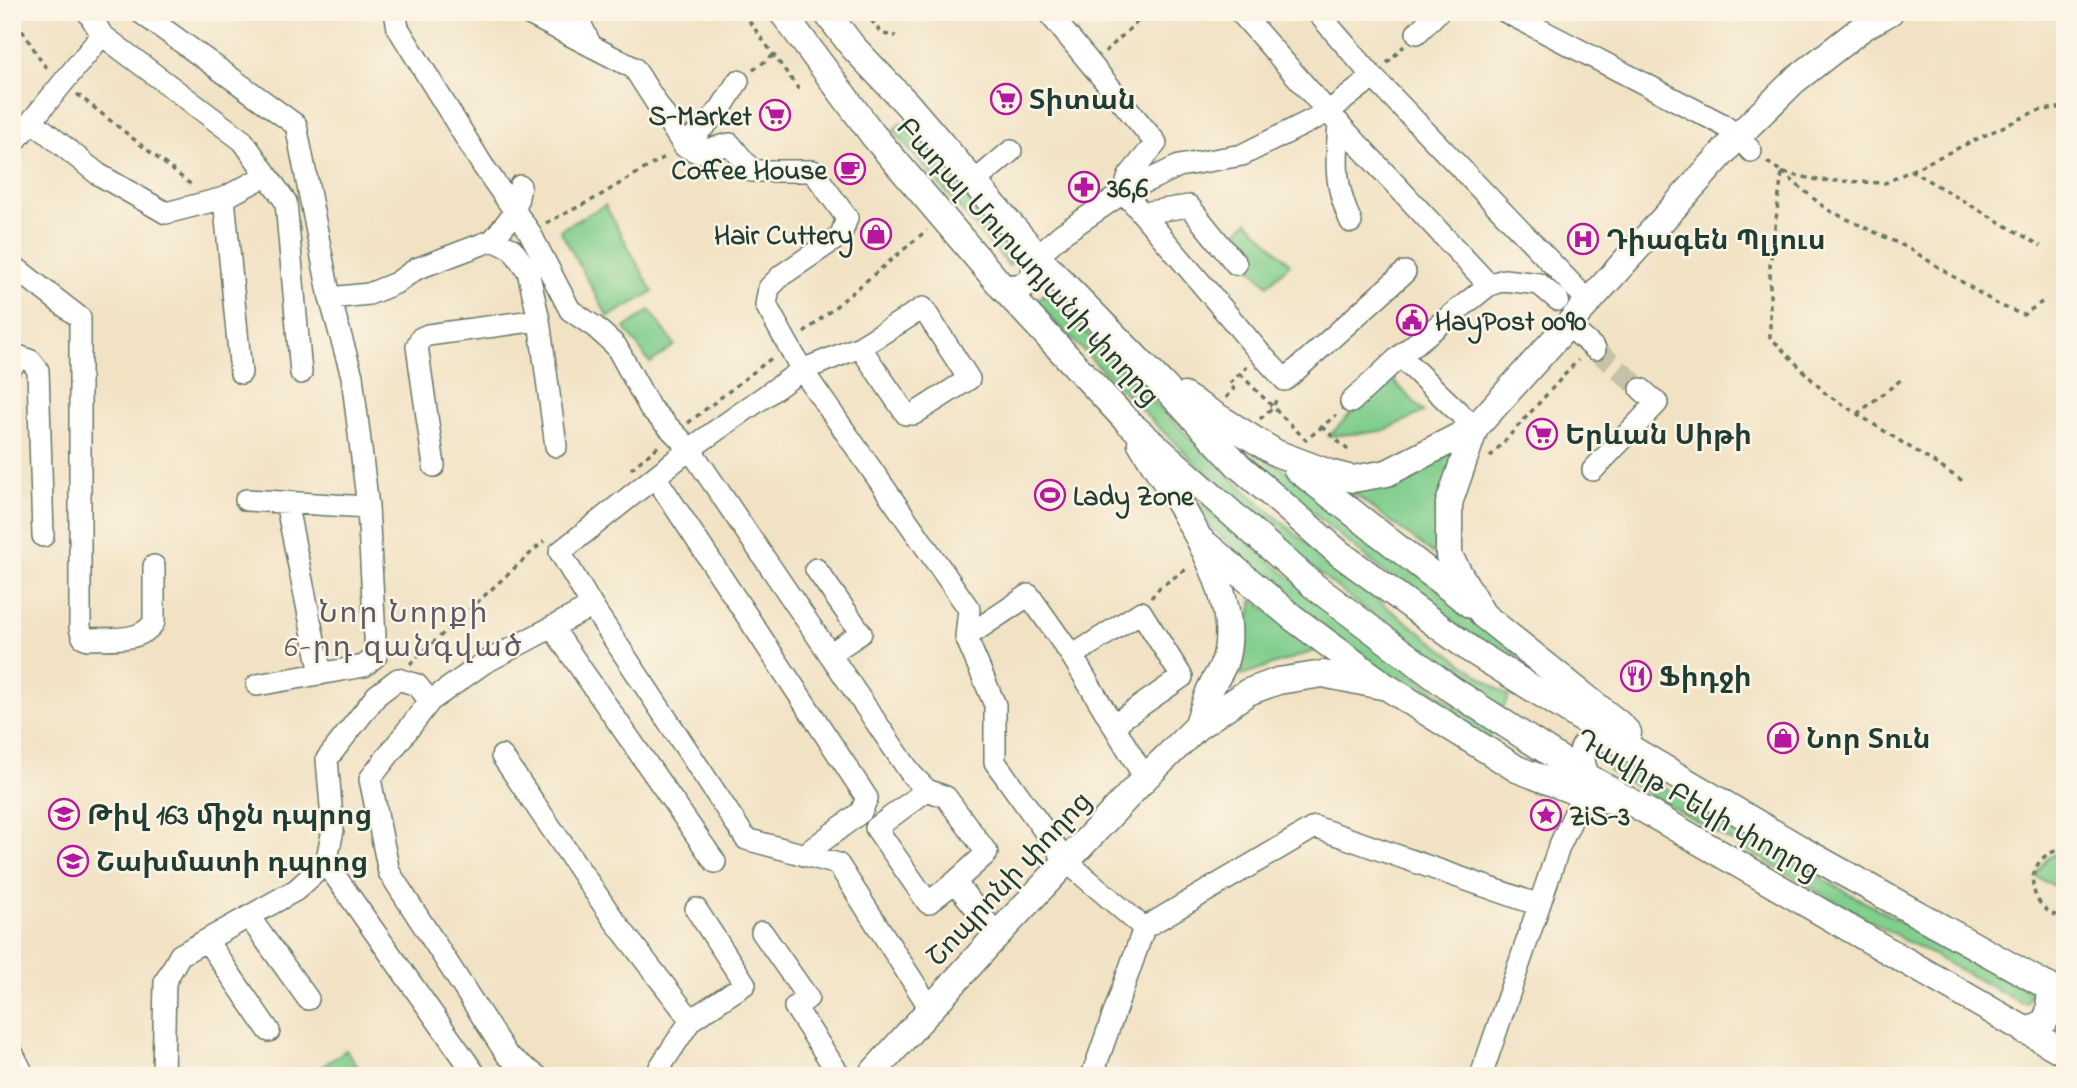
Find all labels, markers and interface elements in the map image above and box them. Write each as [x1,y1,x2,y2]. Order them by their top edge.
supermarket icon: Տիտան [989,82,1023,116]
place label: Տիտան [1029,82,1136,123]
place label: S-Market [649,98,753,139]
supermarket icon: S-Market [758,98,792,132]
street label: Բադալ Մուրադյանի փողոց [885,110,1168,417]
place label: Coffee House [671,152,828,193]
cafe icon: Coffee House [833,152,867,186]
pharmacy icon: 36,6 [1067,170,1101,204]
place label: 36,6 [1106,170,1149,211]
place label: Hair Cuttery [714,217,853,258]
shop icon: Hair Cuttery [859,217,893,251]
hospital icon: Դիագեն Պլյուս [1566,222,1600,256]
place label: Դիագեն Պլյուս [1606,222,1826,263]
public building icon: HayPost 0090 [1395,303,1429,337]
place label: HayPost 0090 [1435,303,1586,344]
supermarket icon: Երևան Սիթի [1525,417,1559,451]
place label: Երևան Սիթի [1565,417,1752,458]
sports icon: Lady Zone [1033,478,1067,512]
place label: Lady Zone [1073,478,1195,519]
district label: Նոր Նորքի 6-րդ զանգված [284,593,524,671]
restaurant icon: Ֆիդջի [1619,659,1653,693]
place label: Ֆիդջի [1659,659,1752,700]
street label: Դավիթ Բեկի փողոց [1566,720,1826,894]
shop icon: Նոր Տուն [1766,721,1800,755]
place label: Նոր Տուն [1806,721,1931,762]
street label: Շոպրոնի փողոց [918,783,1103,977]
school or university icon: Թիվ 163 միջն դպրոց [47,797,81,831]
place label: Թիվ 163 միջն դպրոց [87,797,372,838]
place icon: ZiS-3 [1529,798,1563,832]
place label: ZiS-3 [1569,798,1630,839]
school or university icon: Շախմատի դպրոց [56,844,90,878]
place label: Շախմատի դպրոց [96,844,368,885]

